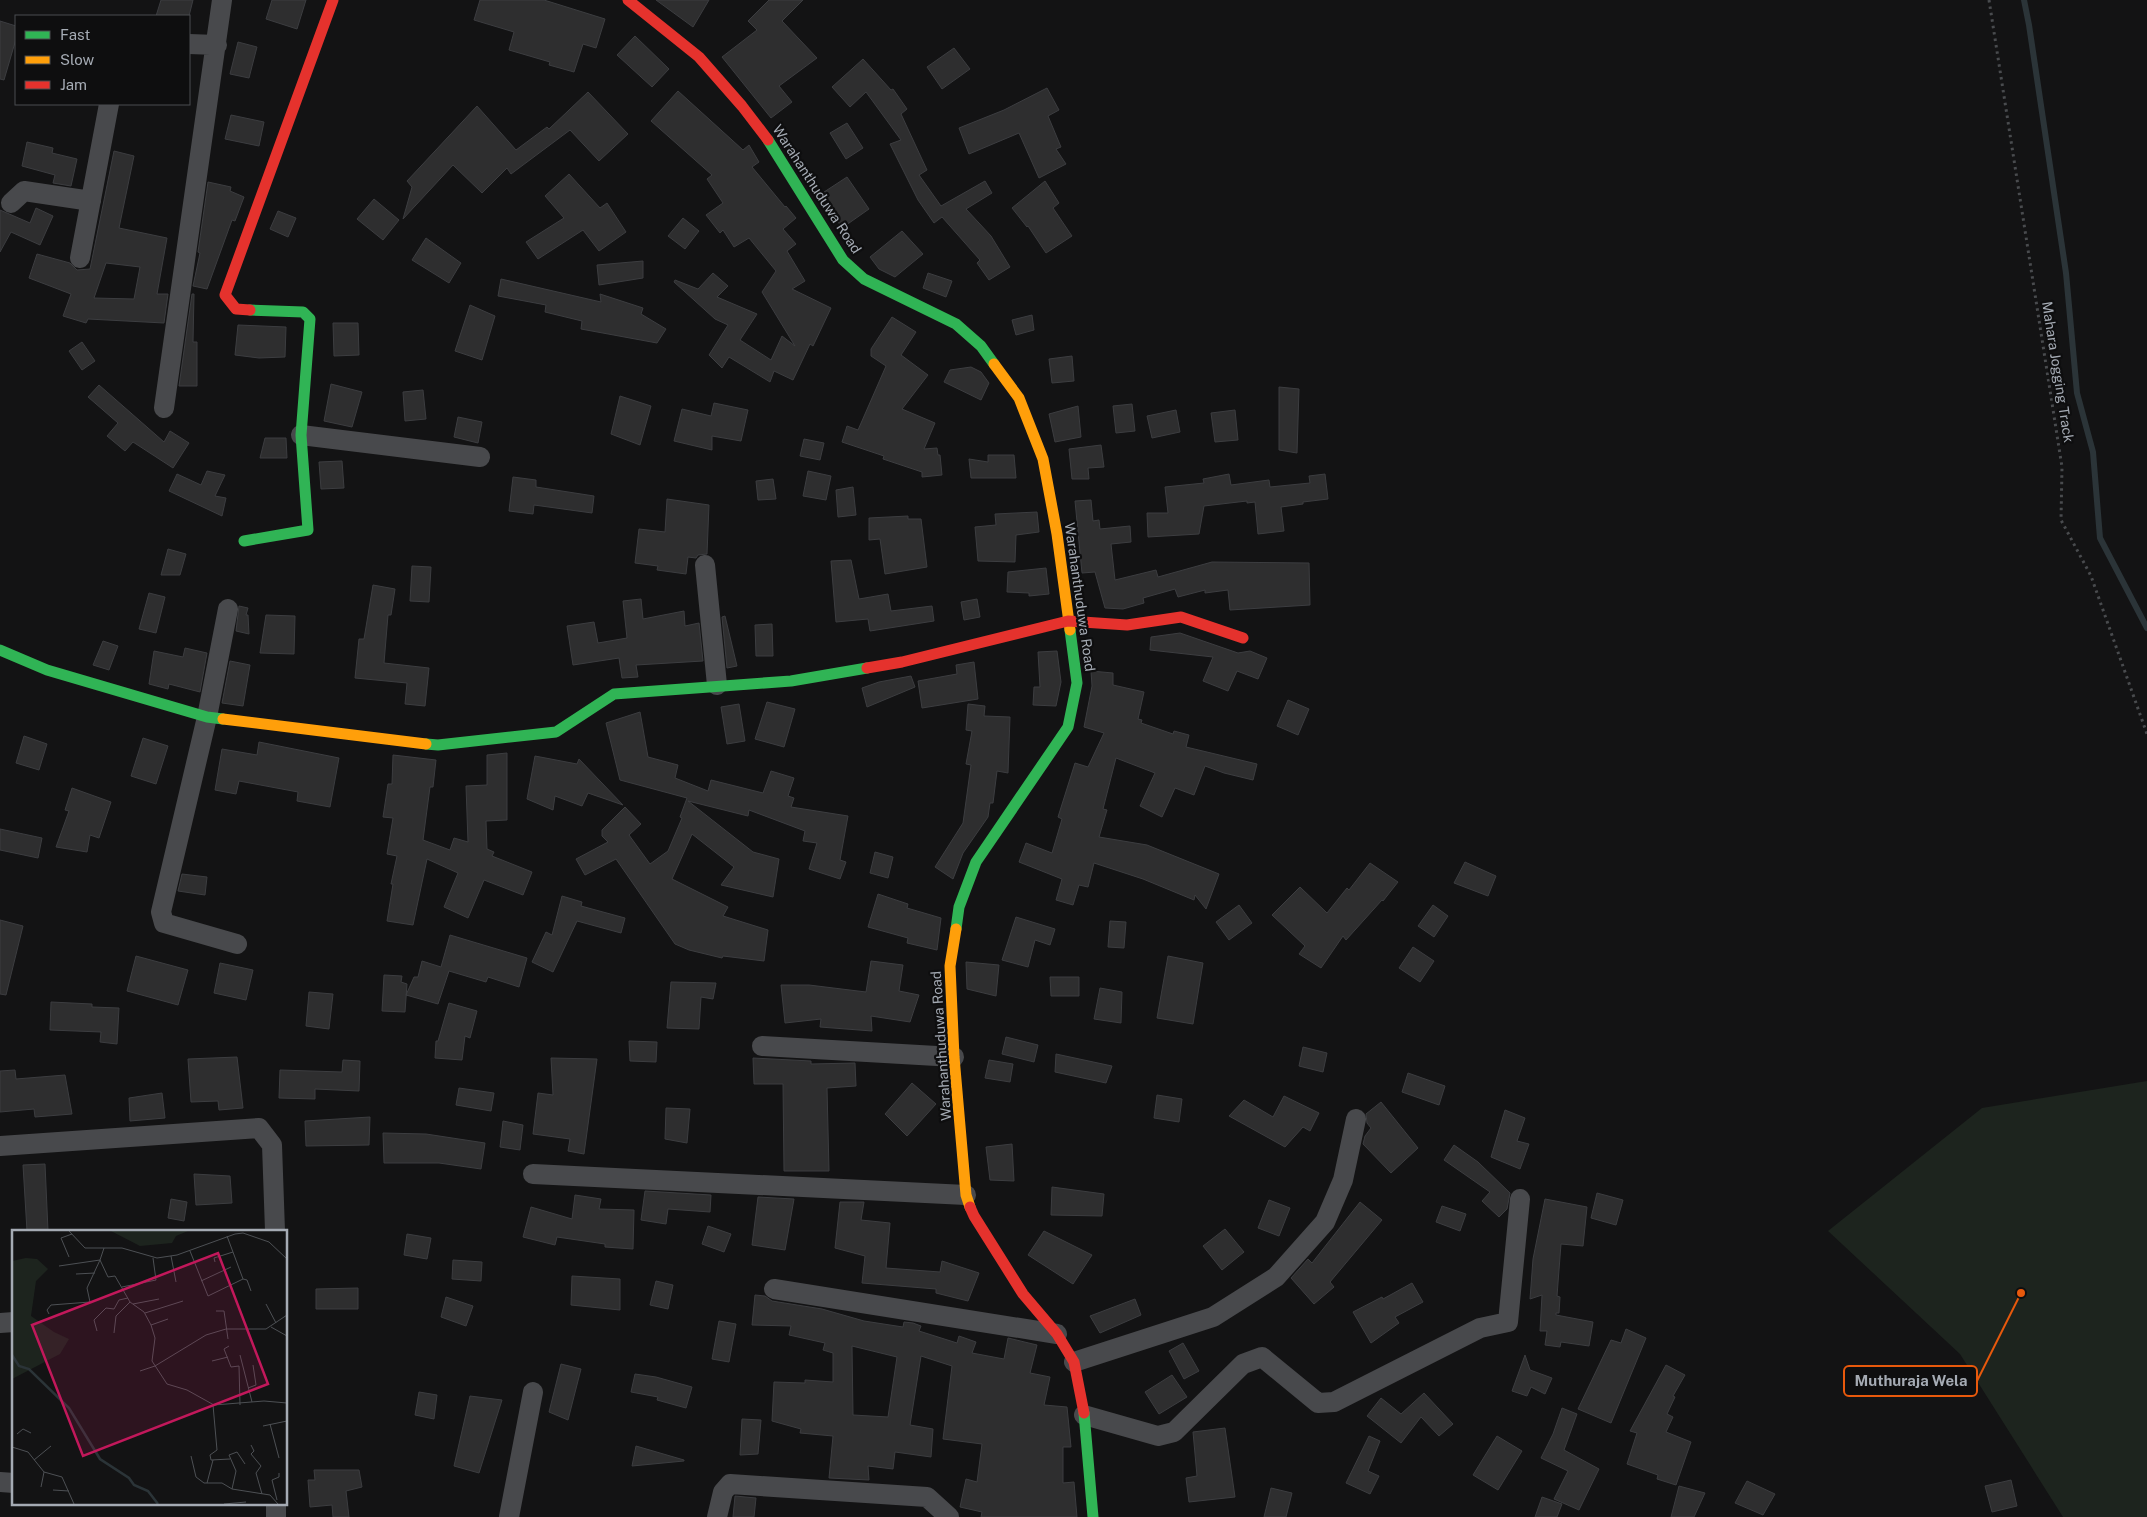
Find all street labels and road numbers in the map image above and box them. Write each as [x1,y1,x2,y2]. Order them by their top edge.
street label: Warahanthuduwa Road [769,122,865,256]
street label: Mahara Jogging Track [2039,300,2077,444]
street label: Warahanthuduwa Road [1062,522,1098,672]
street label: Warahanthuduwa Road [928,971,954,1121]

